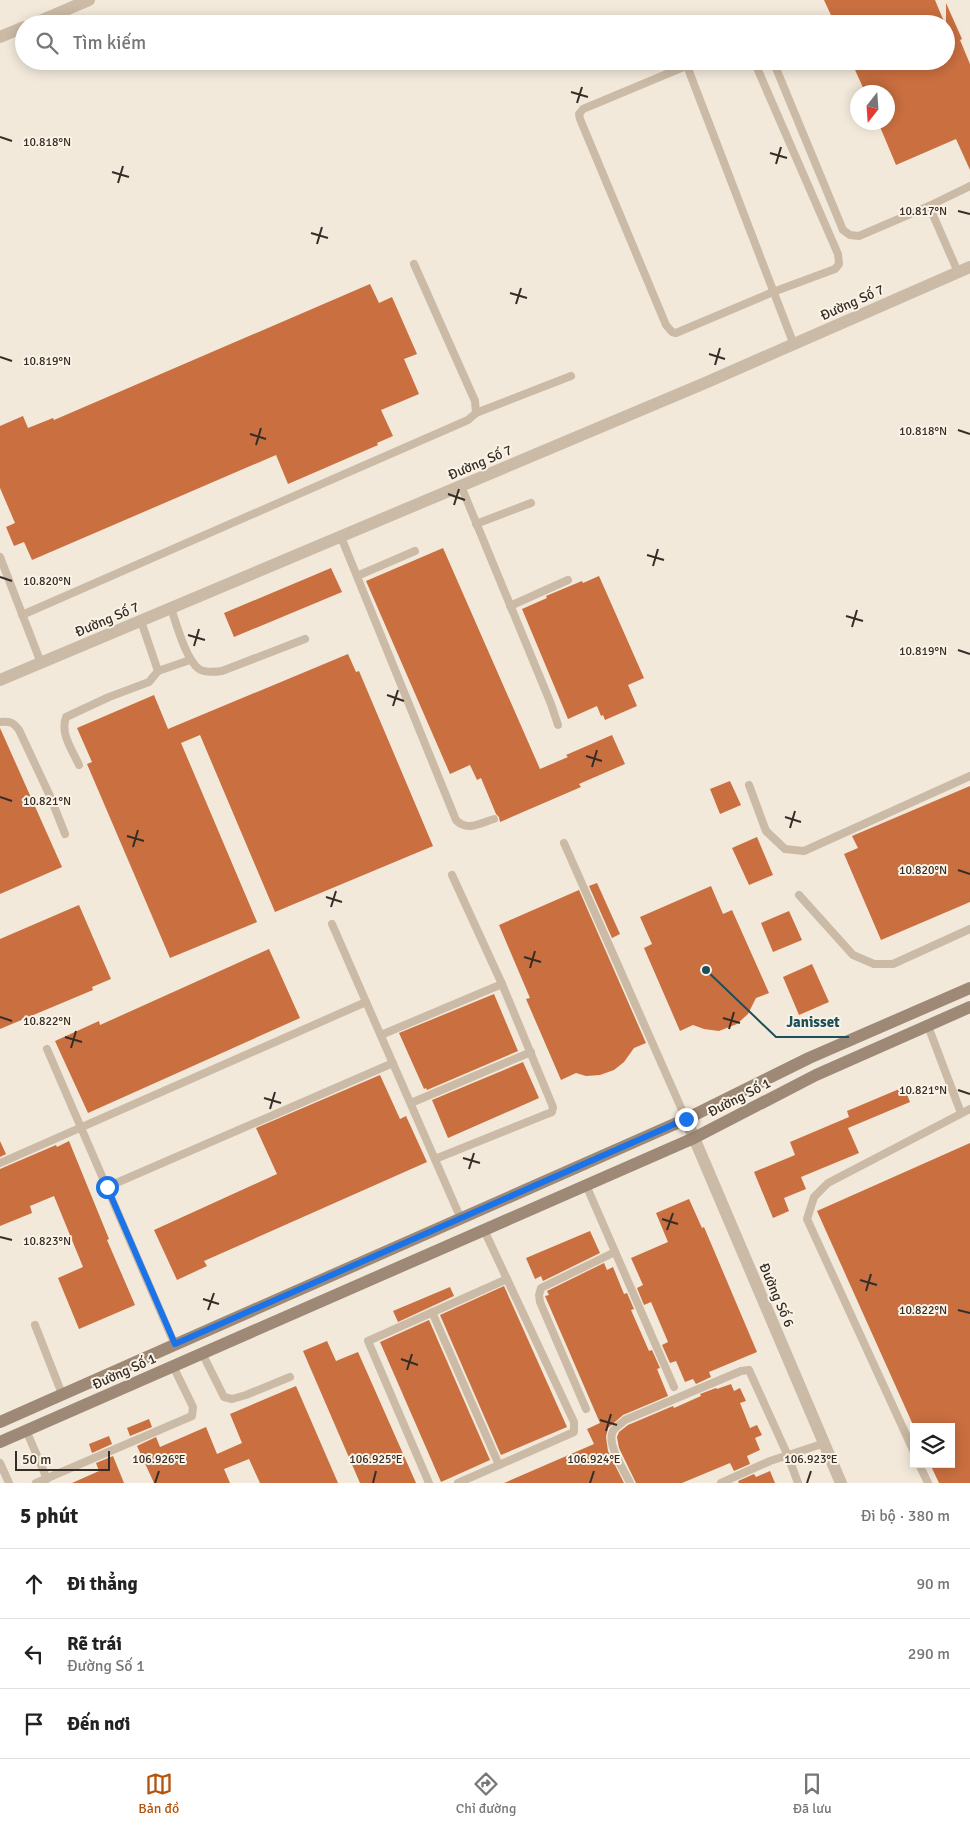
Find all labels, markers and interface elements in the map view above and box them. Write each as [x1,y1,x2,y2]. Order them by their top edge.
search box [15,15,955,70]
icon: search [33,29,61,57]
text: Tìm kiếm [73,31,146,55]
north arrow [850,85,895,130]
text: 10.818°N [23,135,71,150]
text: 10.817°N [899,204,947,219]
street label: Đường Số 7 [818,281,887,324]
text: 10.819°N [23,354,71,369]
text: 10.818°N [899,424,947,439]
street label: Đường Số 7 [446,441,515,484]
text: 10.820°N [23,574,71,589]
street label: Đường Số 7 [73,598,142,641]
text: 10.819°N [899,644,947,659]
text: 10.821°N [23,794,71,809]
text: 10.820°N [899,863,947,878]
callout: Janisset [776,1007,849,1037]
text: Janisset [786,1013,840,1031]
text: 10.822°N [23,1014,71,1029]
street label: Đường Số 1 [705,1074,773,1120]
text: 10.821°N [899,1083,947,1098]
route end [675,1108,698,1131]
route start [96,1176,119,1199]
text: 10.823°N [23,1234,71,1249]
street label: Đường Số 6 [755,1261,798,1330]
text: 10.822°N [899,1303,947,1318]
street label: Đường Số 1 [90,1350,159,1393]
map controls [910,1423,955,1468]
button: layers [910,1423,955,1468]
scale bar [15,1448,110,1471]
text: 50 m [22,1451,51,1468]
text: 106.926°E [132,1452,186,1467]
text: 106.925°E [349,1452,403,1467]
text: 106.924°E [567,1452,621,1467]
text: 106.923°E [784,1452,838,1467]
text: 5 phút [20,1503,78,1529]
text: Đi bộ · 380 m [861,1506,950,1526]
icon: ahead [20,1570,48,1598]
text: Đi thẳng [67,1572,138,1596]
text: 90 m [916,1574,950,1594]
text: Rẽ trái [67,1632,122,1656]
icon: left [20,1640,48,1668]
text: 290 m [908,1644,950,1664]
text: Đường Số 1 [67,1656,145,1676]
icon: arrive [20,1710,48,1738]
text: Đến nơi [67,1712,130,1736]
tab: Bản đồ [138,1770,179,1817]
tab: Chỉ đường [456,1770,516,1817]
tab: Đã lưu [793,1770,832,1817]

